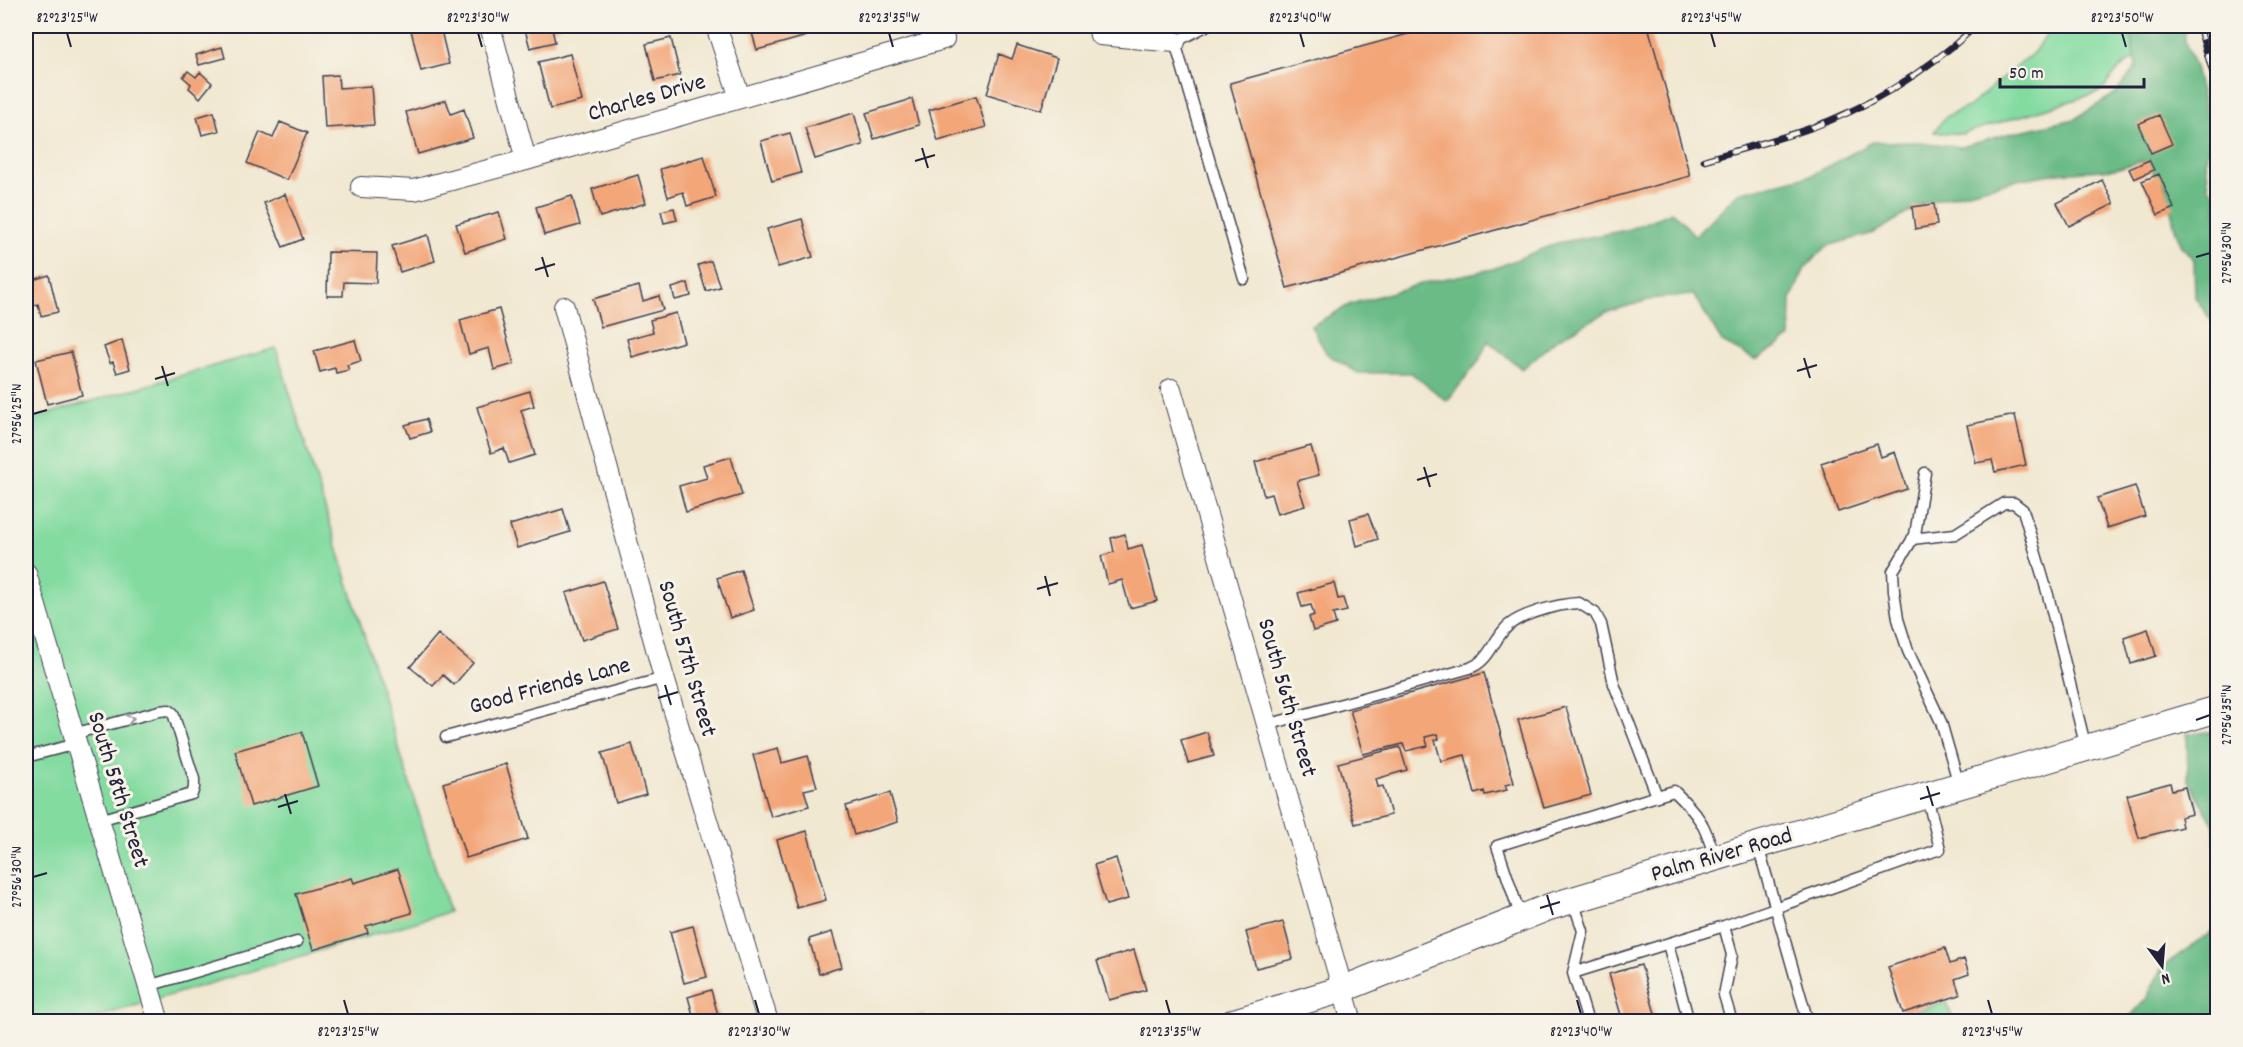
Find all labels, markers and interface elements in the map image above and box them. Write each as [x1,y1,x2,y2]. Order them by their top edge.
text: 82°23'25"W [36,8,98,30]
text: 82°23'30"W [447,8,510,30]
text: 82°23'35"W [858,8,920,30]
text: 82°23'40"W [1269,8,1331,30]
text: 82°23'45"W [1681,8,1742,30]
text: 82°23'50"W [2091,8,2154,30]
scale bar [2000,51,2144,89]
text: 50 m [2009,62,2044,87]
street label: Charles Drive [584,66,710,132]
text: 27°56'30"N [2217,222,2239,284]
text: 27°56'25"N [7,384,29,444]
street label: South 57th Street [647,577,725,741]
street label: South 56th Street [1247,615,1325,781]
street label: Good Friends Lane [466,649,634,725]
text: 27°56'35"N [2217,685,2239,745]
street label: South 58th Street [77,708,157,872]
one-way arrow [124,714,135,726]
street label: Palm River Road [1647,820,1797,892]
text: 27°56'30"N [7,846,29,908]
north arrow [2132,936,2192,996]
text: N [2158,966,2172,990]
text: 82°23'25"W [317,1022,379,1044]
text: 82°23'30"W [728,1022,791,1044]
text: 82°23'35"W [1139,1022,1201,1044]
text: 82°23'40"W [1550,1022,1612,1044]
text: 82°23'45"W [1962,1022,2023,1044]

